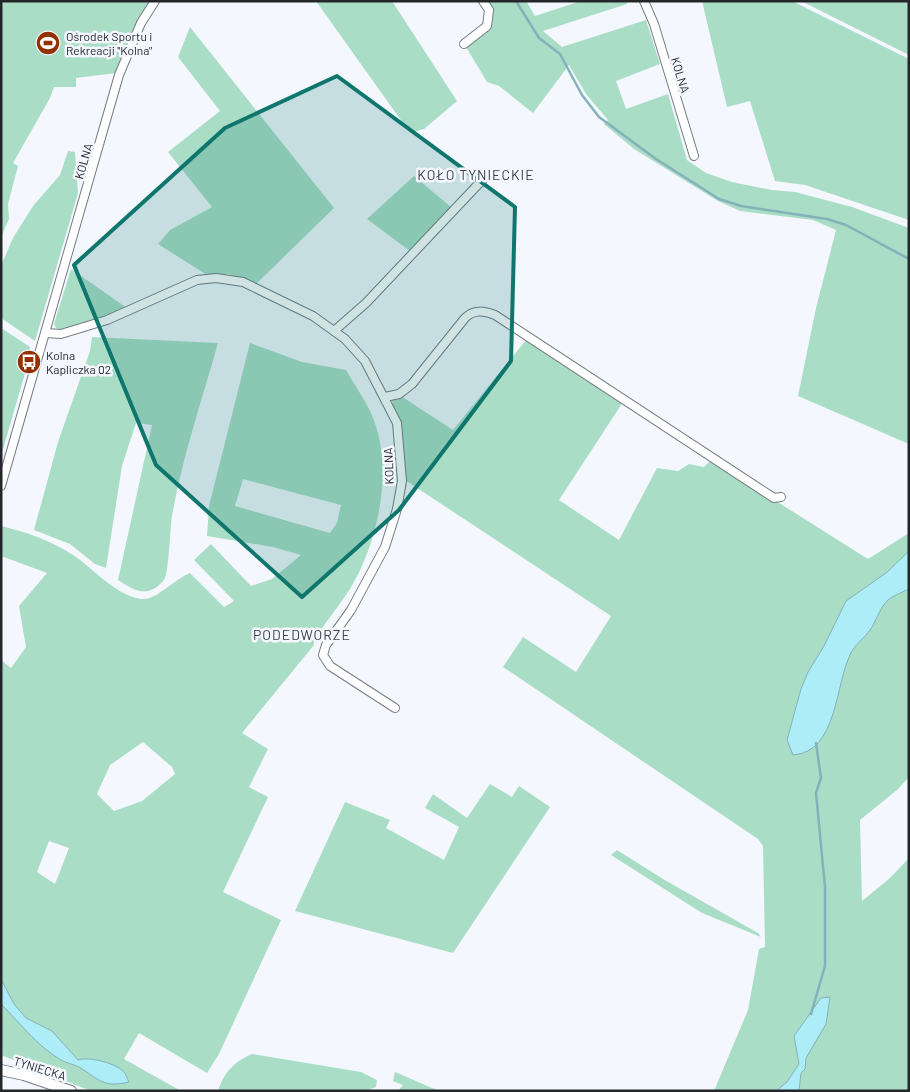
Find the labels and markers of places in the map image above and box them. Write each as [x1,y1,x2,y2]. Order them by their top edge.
place label: Ośrodek Sportu i Rekreacji "Kolna" [66,29,152,57]
sports icon: Ośrodek Sportu i Rekreacji "Kolna" [35,30,61,56]
place label: Kolna Kapliczka 02 [46,348,111,376]
bus stop icon: Kolna Kapliczka 02 [16,349,42,375]

